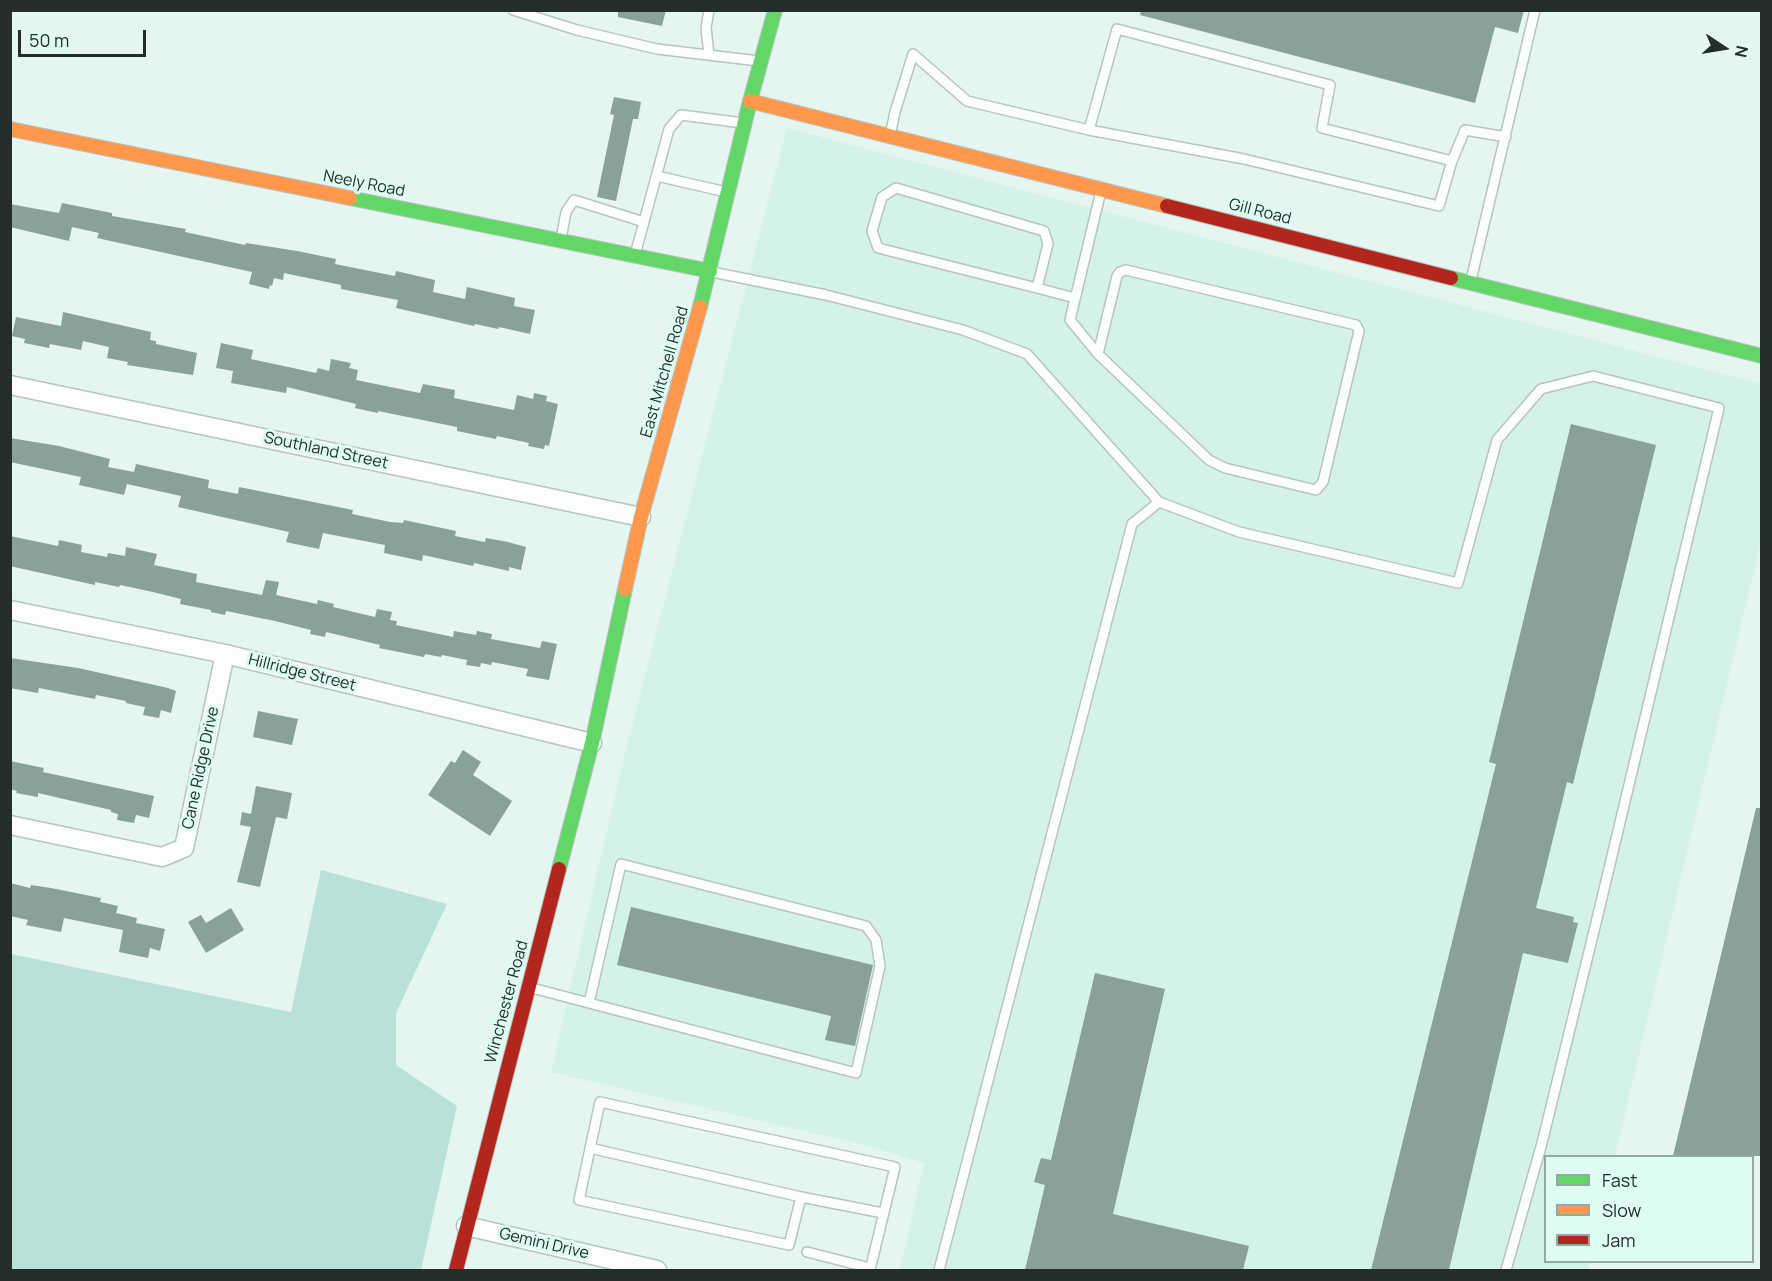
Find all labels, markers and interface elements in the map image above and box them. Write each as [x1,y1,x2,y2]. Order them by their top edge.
scale bar [21,18,148,56]
north arrow [1694,18,1754,78]
text: 50 m [29,28,69,52]
text: N [1730,44,1754,60]
street label: Neely Road [321,167,407,201]
street label: Gill Road [1227,195,1293,229]
street label: East Mitchell Road [637,304,693,440]
street label: Southland Street [262,428,390,474]
street label: Hillridge Street [246,650,358,696]
street label: Cane Ridge Drive [179,705,223,831]
street label: Winchester Road [481,939,533,1065]
legend [1544,1155,1754,1263]
text: Fast [1602,1168,1637,1192]
text: Slow [1602,1198,1641,1222]
street label: Gemini Drive [497,1224,591,1264]
text: Jam [1602,1228,1636,1252]

